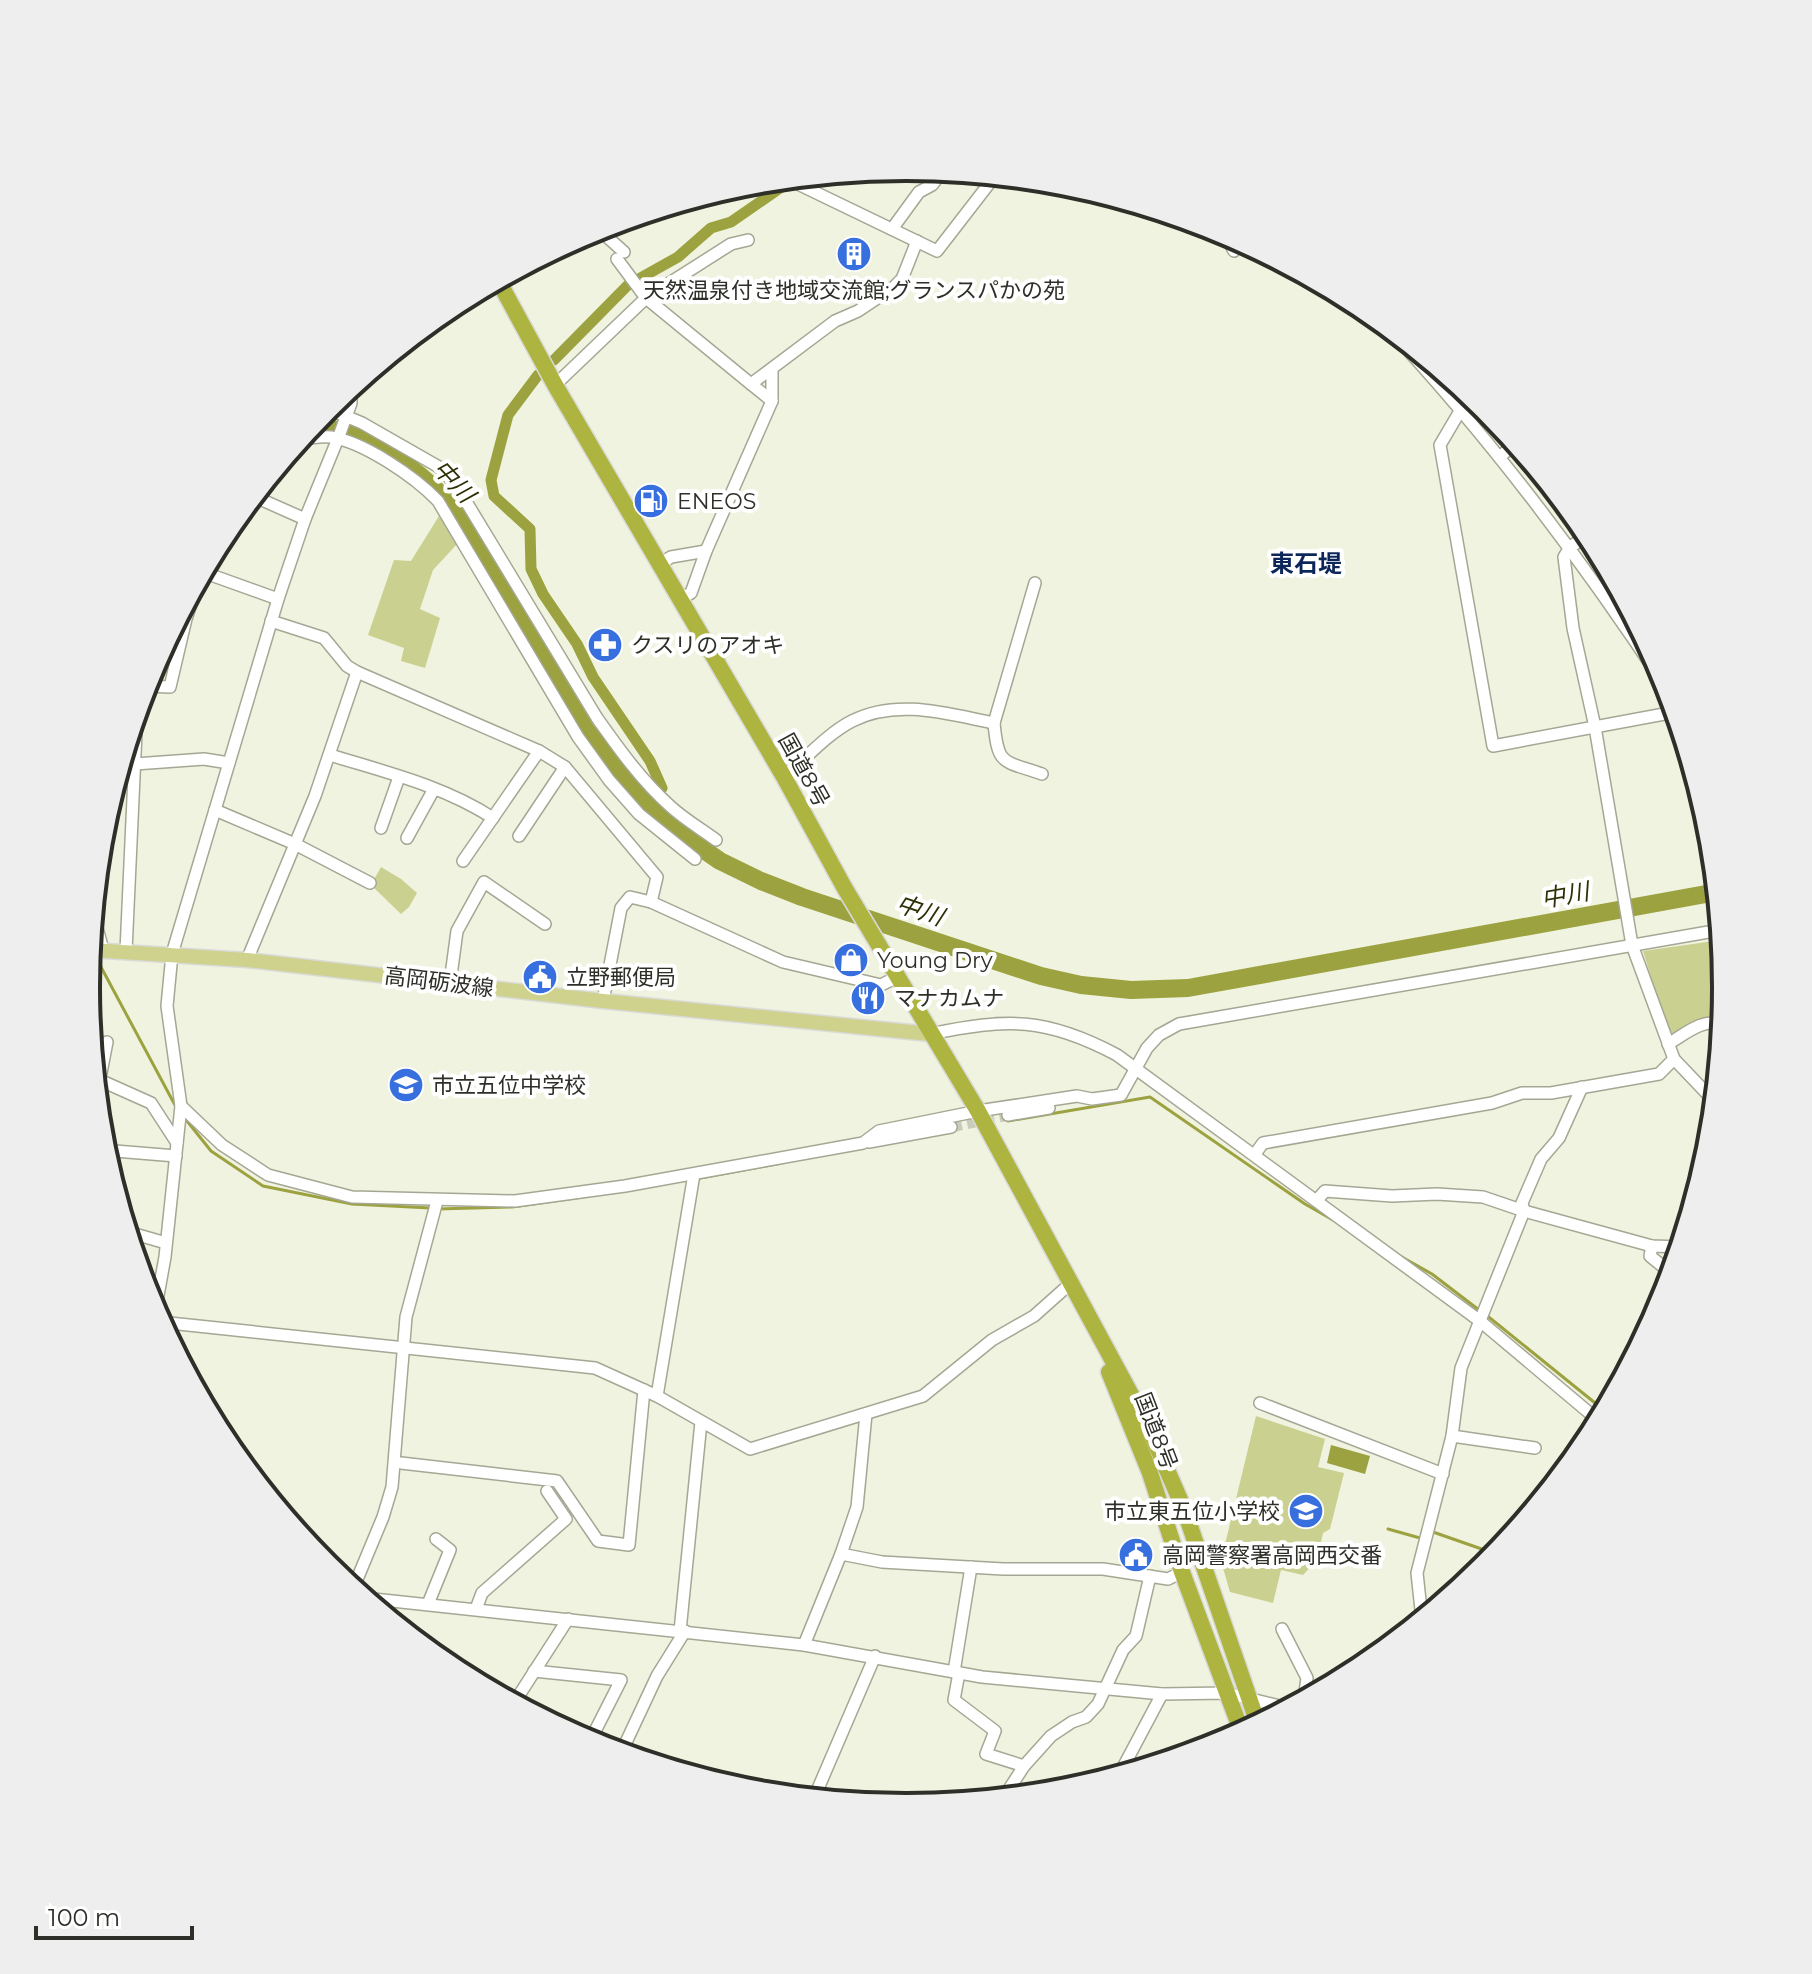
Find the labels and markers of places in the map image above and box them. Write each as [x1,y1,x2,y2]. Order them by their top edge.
building icon: 天然温泉付き地域交流館;グランスパかの苑 [835,235,873,273]
place label: 天然温泉付き地域交流館;グランスパかの苑 [643,277,1065,304]
fuel station icon: ENEOS [632,482,670,520]
place label: ENEOS [677,488,756,515]
pharmacy icon: クスリのアオキ [586,626,624,664]
place label: クスリのアオキ [631,632,784,659]
shop icon: Young Dry [832,941,870,979]
place label: Young Dry [877,947,993,974]
public building icon: 立野郵便局 [521,958,559,996]
place label: 立野郵便局 [566,964,676,991]
restaurant icon: マナカムナ [849,979,887,1017]
place label: マナカムナ [894,985,1004,1012]
school or university icon: 市立五位中学校 [387,1066,425,1104]
place label: 市立五位中学校 [432,1072,586,1099]
school or university icon: 市立東五位小学校 [1287,1492,1325,1530]
place label: 市立東五位小学校 [1104,1498,1280,1525]
public building icon: 高岡警察署高岡西交番 [1117,1536,1155,1574]
place label: 高岡警察署高岡西交番 [1162,1542,1382,1569]

